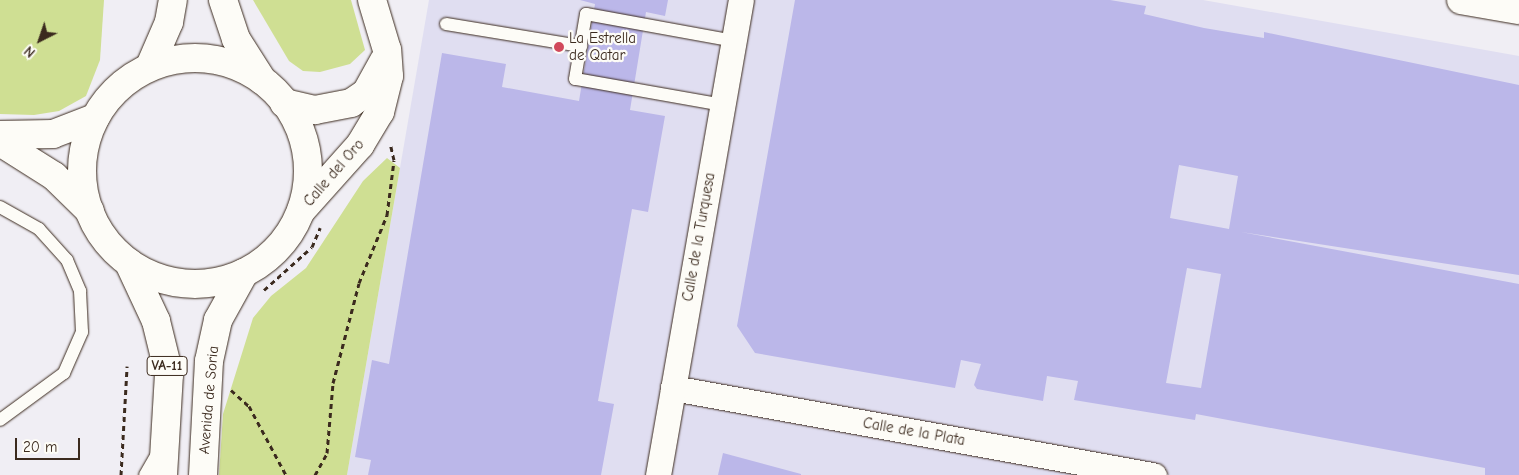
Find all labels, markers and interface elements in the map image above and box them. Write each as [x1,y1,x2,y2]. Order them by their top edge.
north arrow [15,15,65,65]
place label: La Estrella de Qatar [569,29,636,64]
marker: La Estrella de Qatar [553,41,565,53]
text: N [21,42,39,61]
street label: Calle del Oro [300,136,368,210]
street label: Calle de la Turquesa [679,171,719,303]
street label: Avenida de Soria [195,345,223,455]
road number: VA-11 [146,354,188,378]
street label: Calle de la Plata [861,414,967,450]
scale bar [18,428,82,460]
text: 20 m [23,438,57,456]

